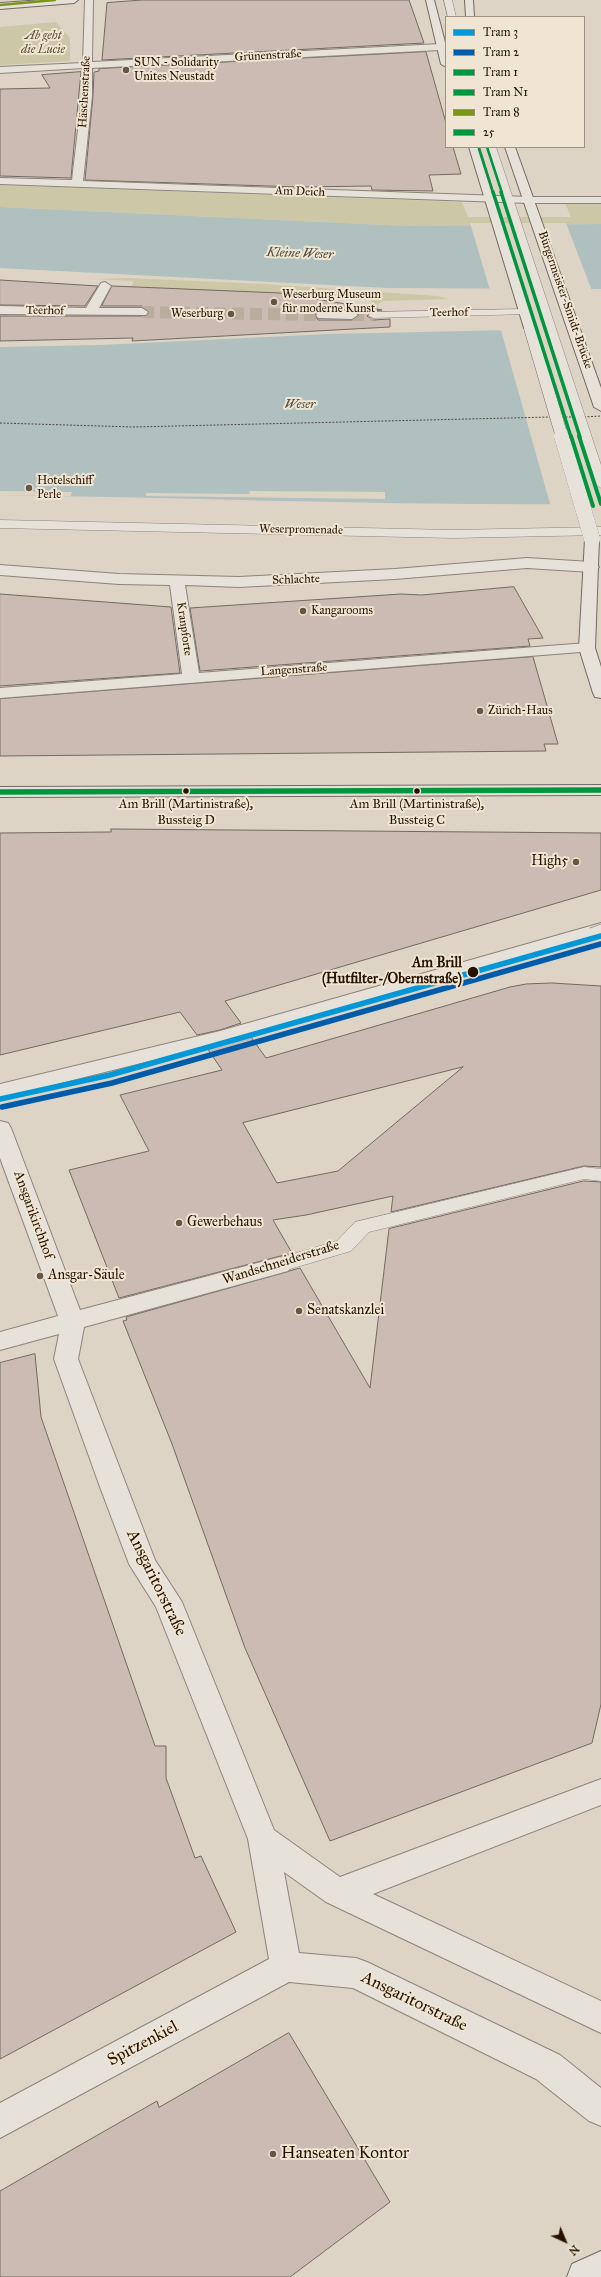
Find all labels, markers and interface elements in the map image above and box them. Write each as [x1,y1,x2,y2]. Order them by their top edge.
legend [445,16,585,148]
text: Tram 3 [483,25,518,39]
park label: Ab geht die Lucie [21,29,65,57]
text: Tram 2 [483,45,519,59]
street label: Grünenstraße [234,47,302,65]
street label: Häschenstraße [76,55,94,129]
place label: SUN - Solidarity Unites Neustadt [134,56,219,84]
marker: SUN - Solidarity Unites Neustadt [121,65,131,75]
text: Tram 1 [483,65,518,79]
text: Tram N1 [483,85,528,99]
text: Tram 8 [483,105,520,119]
text: 25 [483,125,494,139]
street label: Am Deich [275,184,325,200]
street label: Bürgermeister-Smidt-Brücke [535,229,595,371]
water label: Kleine Weser [266,245,334,263]
place label: Weserburg Museum für moderne Kunst [282,288,381,316]
marker: Weserburg Museum für moderne Kunst [269,297,279,307]
street label: Teerhof [26,303,64,319]
street label: Teerhof [430,305,468,321]
place label: Weserburg [171,307,223,321]
marker: Weserburg [226,309,236,319]
water label: Weser [285,397,315,413]
place label: Hotelschiff Perle [37,474,92,502]
marker: Hotelschiff Perle [24,483,34,493]
street label: Weserpromenade [259,522,343,538]
street label: Schlachte [272,572,320,588]
street label: Kranpforte [173,601,195,657]
place label: Kangarooms [311,604,373,618]
marker: Kangarooms [298,606,308,616]
street label: Langenstraße [260,660,328,680]
place label: Zürich-Haus [488,704,553,718]
marker: Zürich-Haus [475,706,485,716]
marker: Am Brill (Martinistraße), Bussteig D [181,786,191,796]
marker: Am Brill (Martinistraße), Bussteig C [412,786,422,796]
place label: Am Brill (Martinistraße), Bussteig D [119,797,253,828]
place label: Am Brill (Martinistraße), Bussteig C [350,797,484,828]
place label: High5 [531,854,568,870]
marker: High5 [571,857,581,867]
place label: Am Brill (Hutfilter-/Obernstraße) [322,956,462,988]
marker: Am Brill (Hutfilter-/Obernstraße) [466,965,480,979]
street label: Ansgarikirchhof [9,1169,57,1261]
place label: Gewerbehaus [187,1215,262,1231]
marker: Gewerbehaus [174,1218,184,1228]
street label: Wandschneiderstraße [220,1237,342,1289]
place label: Ansgar-Säule [48,1268,125,1284]
marker: Ansgar-Säule [35,1271,45,1281]
place label: Senatskanzlei [307,1303,384,1319]
marker: Senatskanzlei [294,1306,304,1316]
street label: Ansgaritorstraße [121,1527,191,1639]
street label: Ansgaritorstraße [358,1967,470,2037]
street label: Spitzenkiel [104,2017,182,2071]
place label: Hanseaten Kontor [281,2144,409,2164]
marker: Hanseaten Kontor [268,2149,278,2159]
north arrow [545,2221,585,2261]
text: N [566,2242,582,2258]

